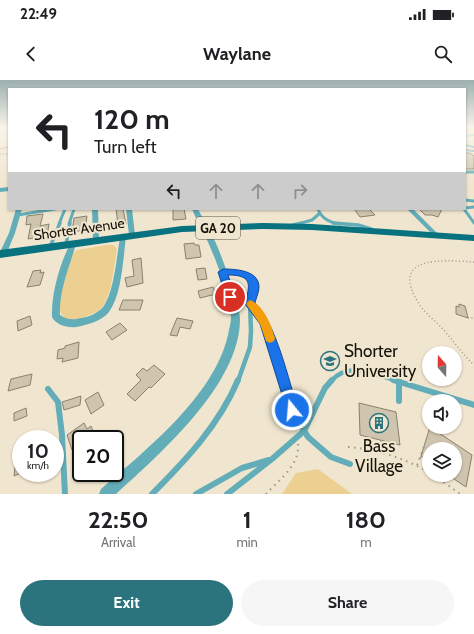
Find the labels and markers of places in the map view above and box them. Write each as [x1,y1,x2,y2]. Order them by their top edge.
pin [213,280,247,314]
place label: Shorter University [344,341,417,381]
school or university icon: Shorter University [319,350,341,372]
building icon: Bass Village [368,412,390,434]
place label: Bass Village [355,436,403,476]

